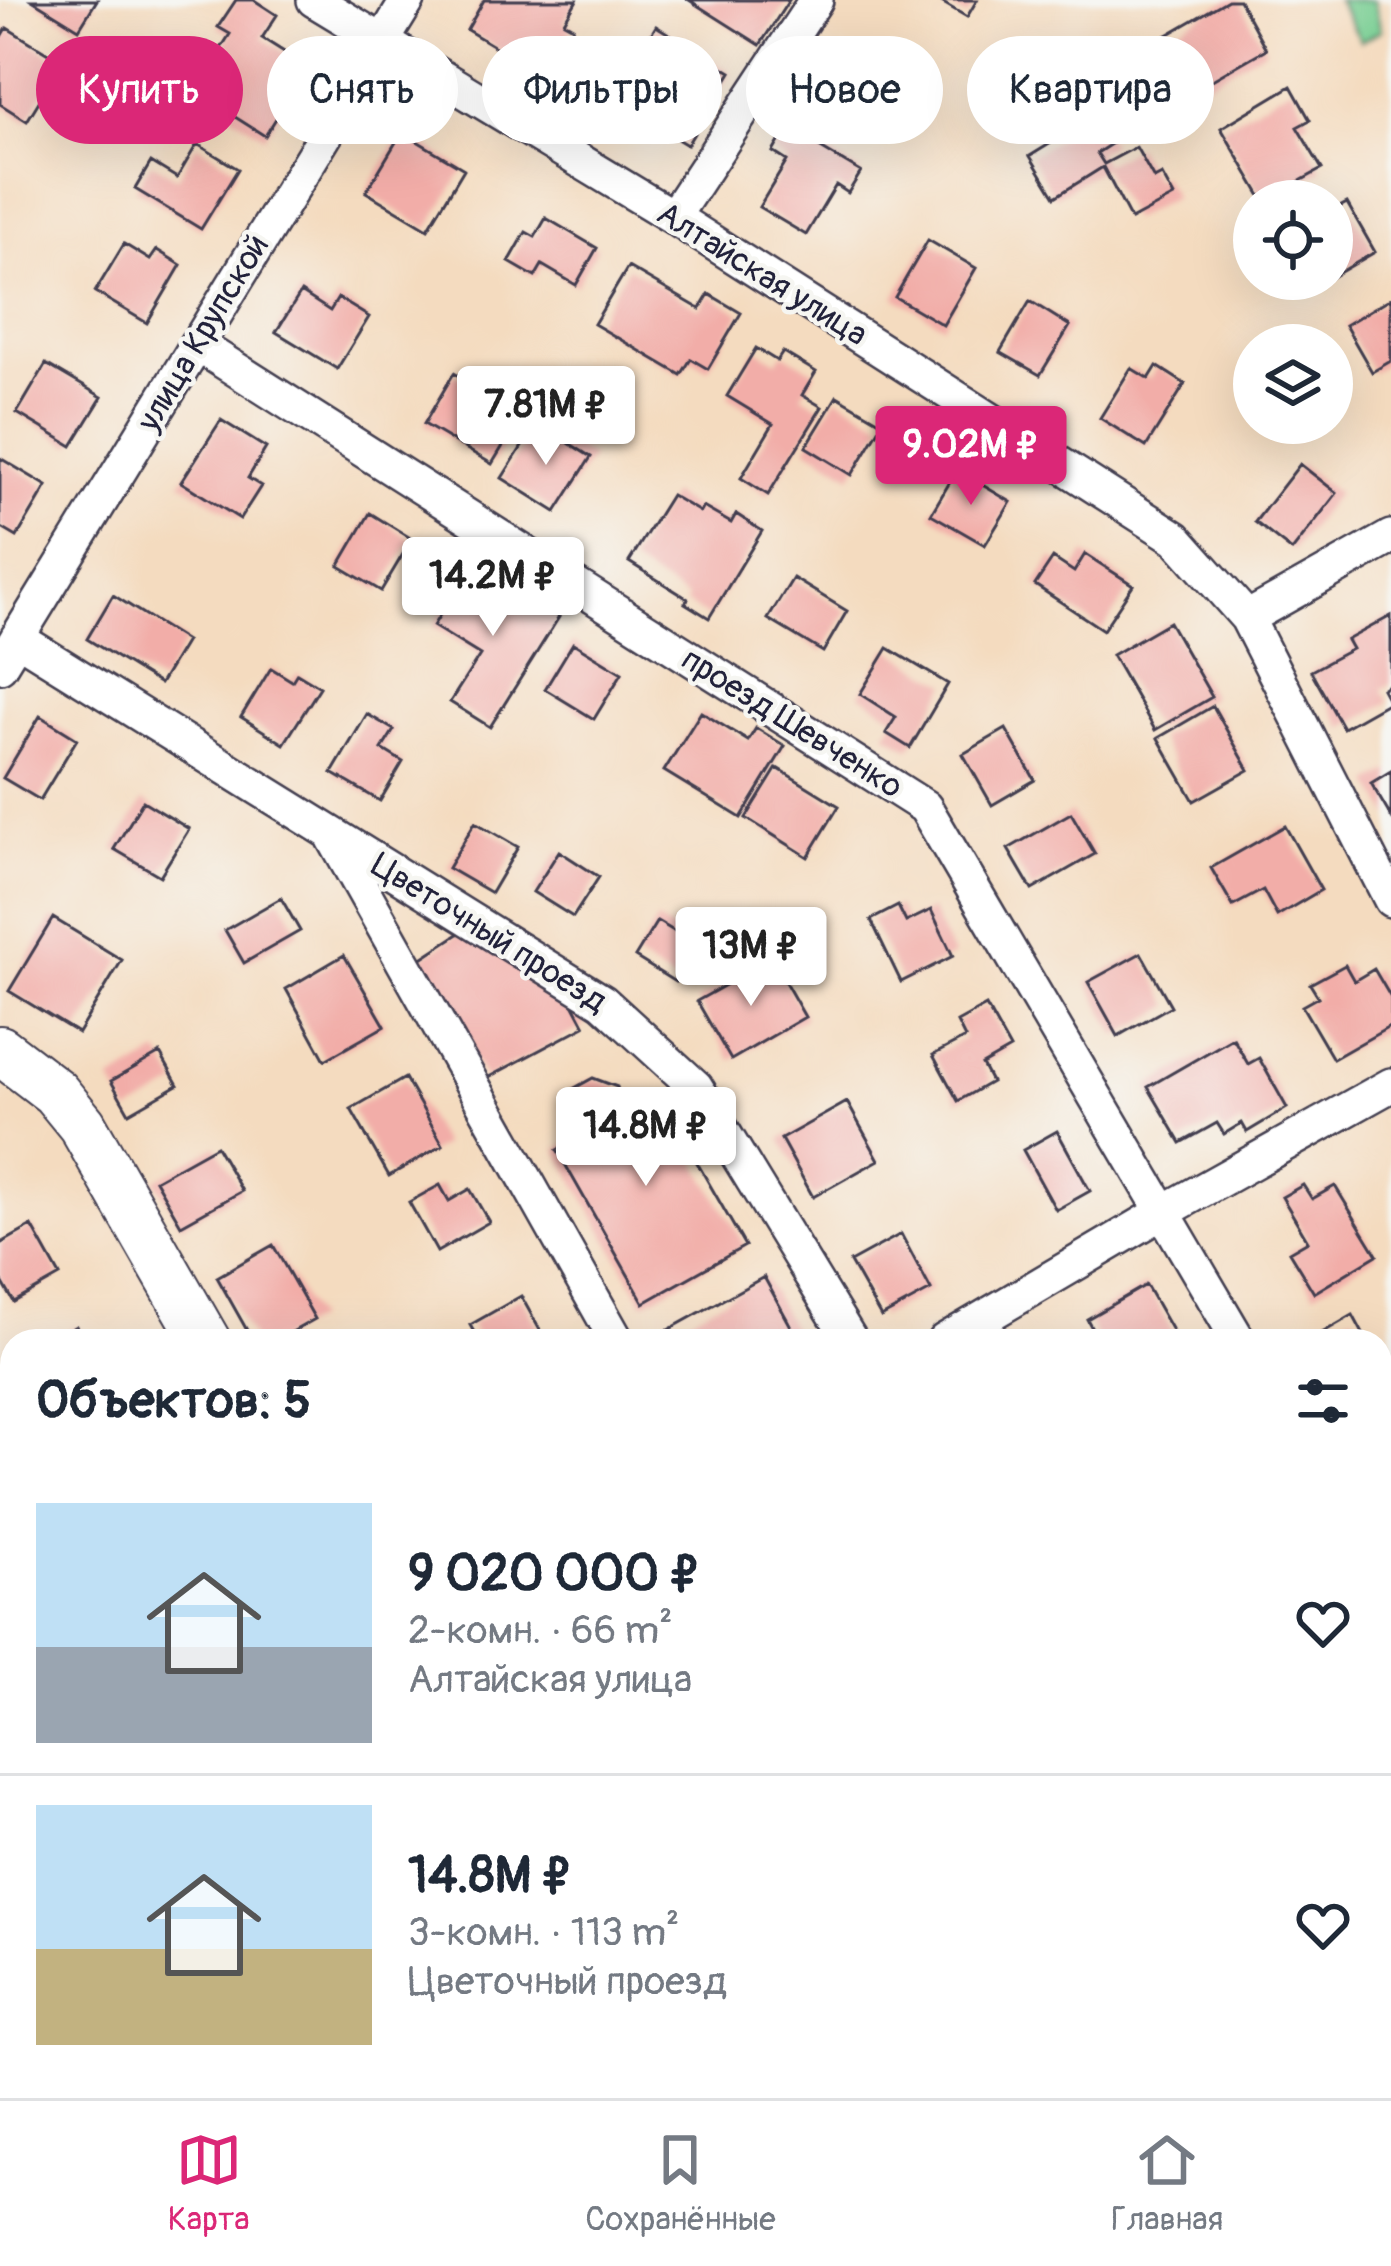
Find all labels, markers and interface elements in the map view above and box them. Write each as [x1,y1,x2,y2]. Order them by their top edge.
chip: Купить [36,36,243,144]
chip: Снять [267,36,458,144]
chip: Фильтры [482,36,722,144]
chip: Новое [746,36,943,144]
chip: Квартира [967,36,1214,144]
map controls [1233,180,1353,444]
button: locate [1233,180,1353,300]
street label: Алтайская улица [649,193,875,355]
street label: улица Крупской [128,227,278,440]
button: layers [1233,324,1353,444]
pin: 7.81M ₽ [435,366,657,468]
text: 7.81M ₽ [484,380,608,429]
pin: 9.02M ₽ [860,406,1082,508]
text: 9.02M ₽ [902,420,1040,469]
pin: 14.2M ₽ [382,537,604,639]
text: 14.2M ₽ [429,551,557,600]
street label: проезд Шевченко [674,639,910,807]
street label: Цветочный проезд [364,844,614,1022]
pin: 13M ₽ [667,907,835,1009]
text: 13M ₽ [703,921,799,970]
pin: 14.8M ₽ [535,1087,757,1189]
text: 14.8M ₽ [583,1101,709,1150]
icon: filters [1290,1368,1356,1434]
text: Объектов: 5 [36,1369,311,1433]
text: 9 020 000 ₽ [408,1542,701,1606]
icon: home [132,1551,276,1695]
icon: heart [1290,1590,1356,1656]
text: 2-комн. · 66 m² [408,1606,673,1655]
text: Алтайская улица [408,1655,692,1704]
text: 14.8M ₽ [408,1844,573,1908]
icon: home [132,1853,276,1997]
icon: heart [1290,1892,1356,1958]
text: 3-комн. · 113 m² [408,1908,679,1957]
text: Цветочный проезд [408,1957,727,2006]
tab: Карта [168,2127,250,2240]
tab: Сохранённые [585,2127,775,2240]
tab: Главная [1111,2127,1223,2240]

